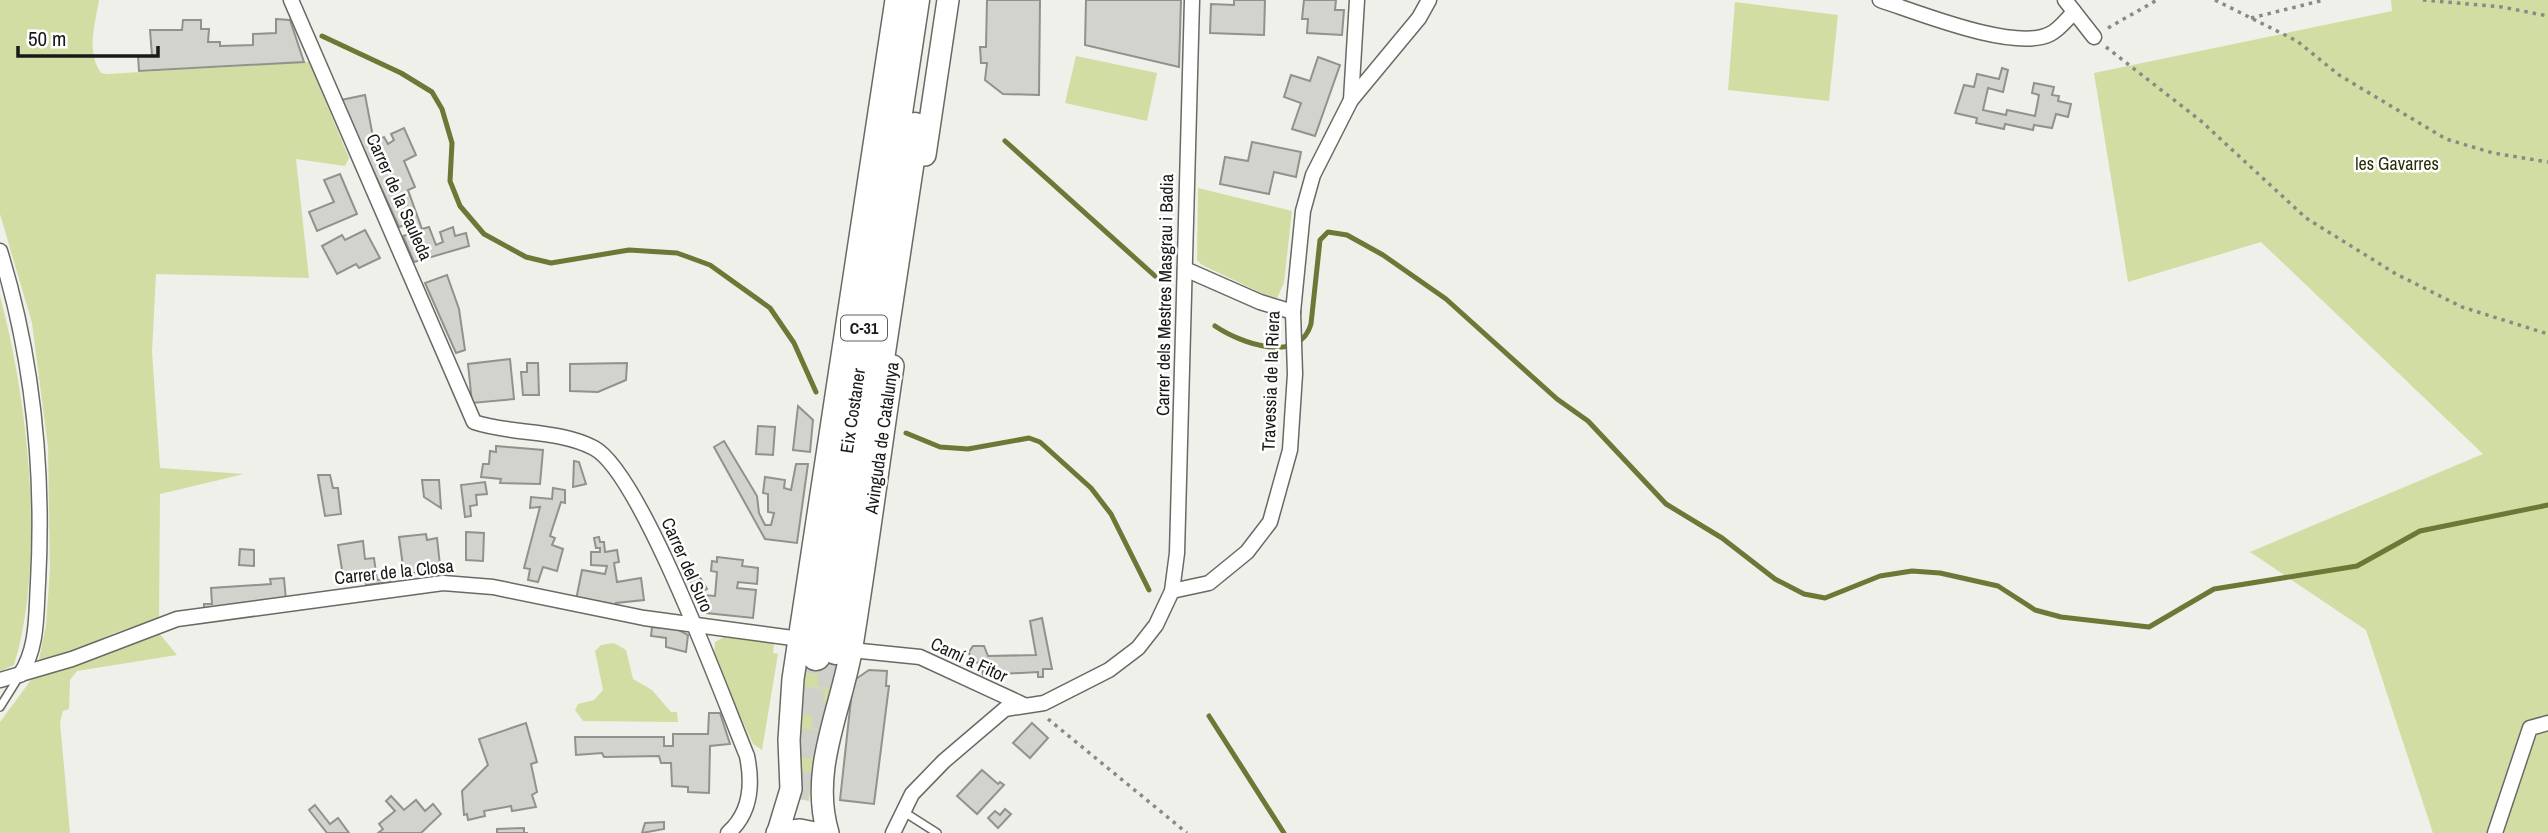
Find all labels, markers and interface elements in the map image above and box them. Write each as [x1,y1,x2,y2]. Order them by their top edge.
scale bar [18,14,158,58]
text: 50 m [28,24,66,53]
street label: Carrer de la Sauleda [360,130,439,264]
park label: les Gavarres [2355,151,2439,176]
street label: Carrer dels Mestres Masgrau i Badia [1150,174,1179,416]
street label: Travessia de la Riera [1256,310,1285,452]
road number: C-31 [841,316,887,340]
street label: Avinguda de Catalunya [858,360,905,517]
street label: Eix Costaner [834,367,871,455]
street label: Carrer del Suro [656,514,719,616]
street label: Carrer de la Closa [333,553,455,590]
street label: Camí a Fitor [927,631,1012,688]

